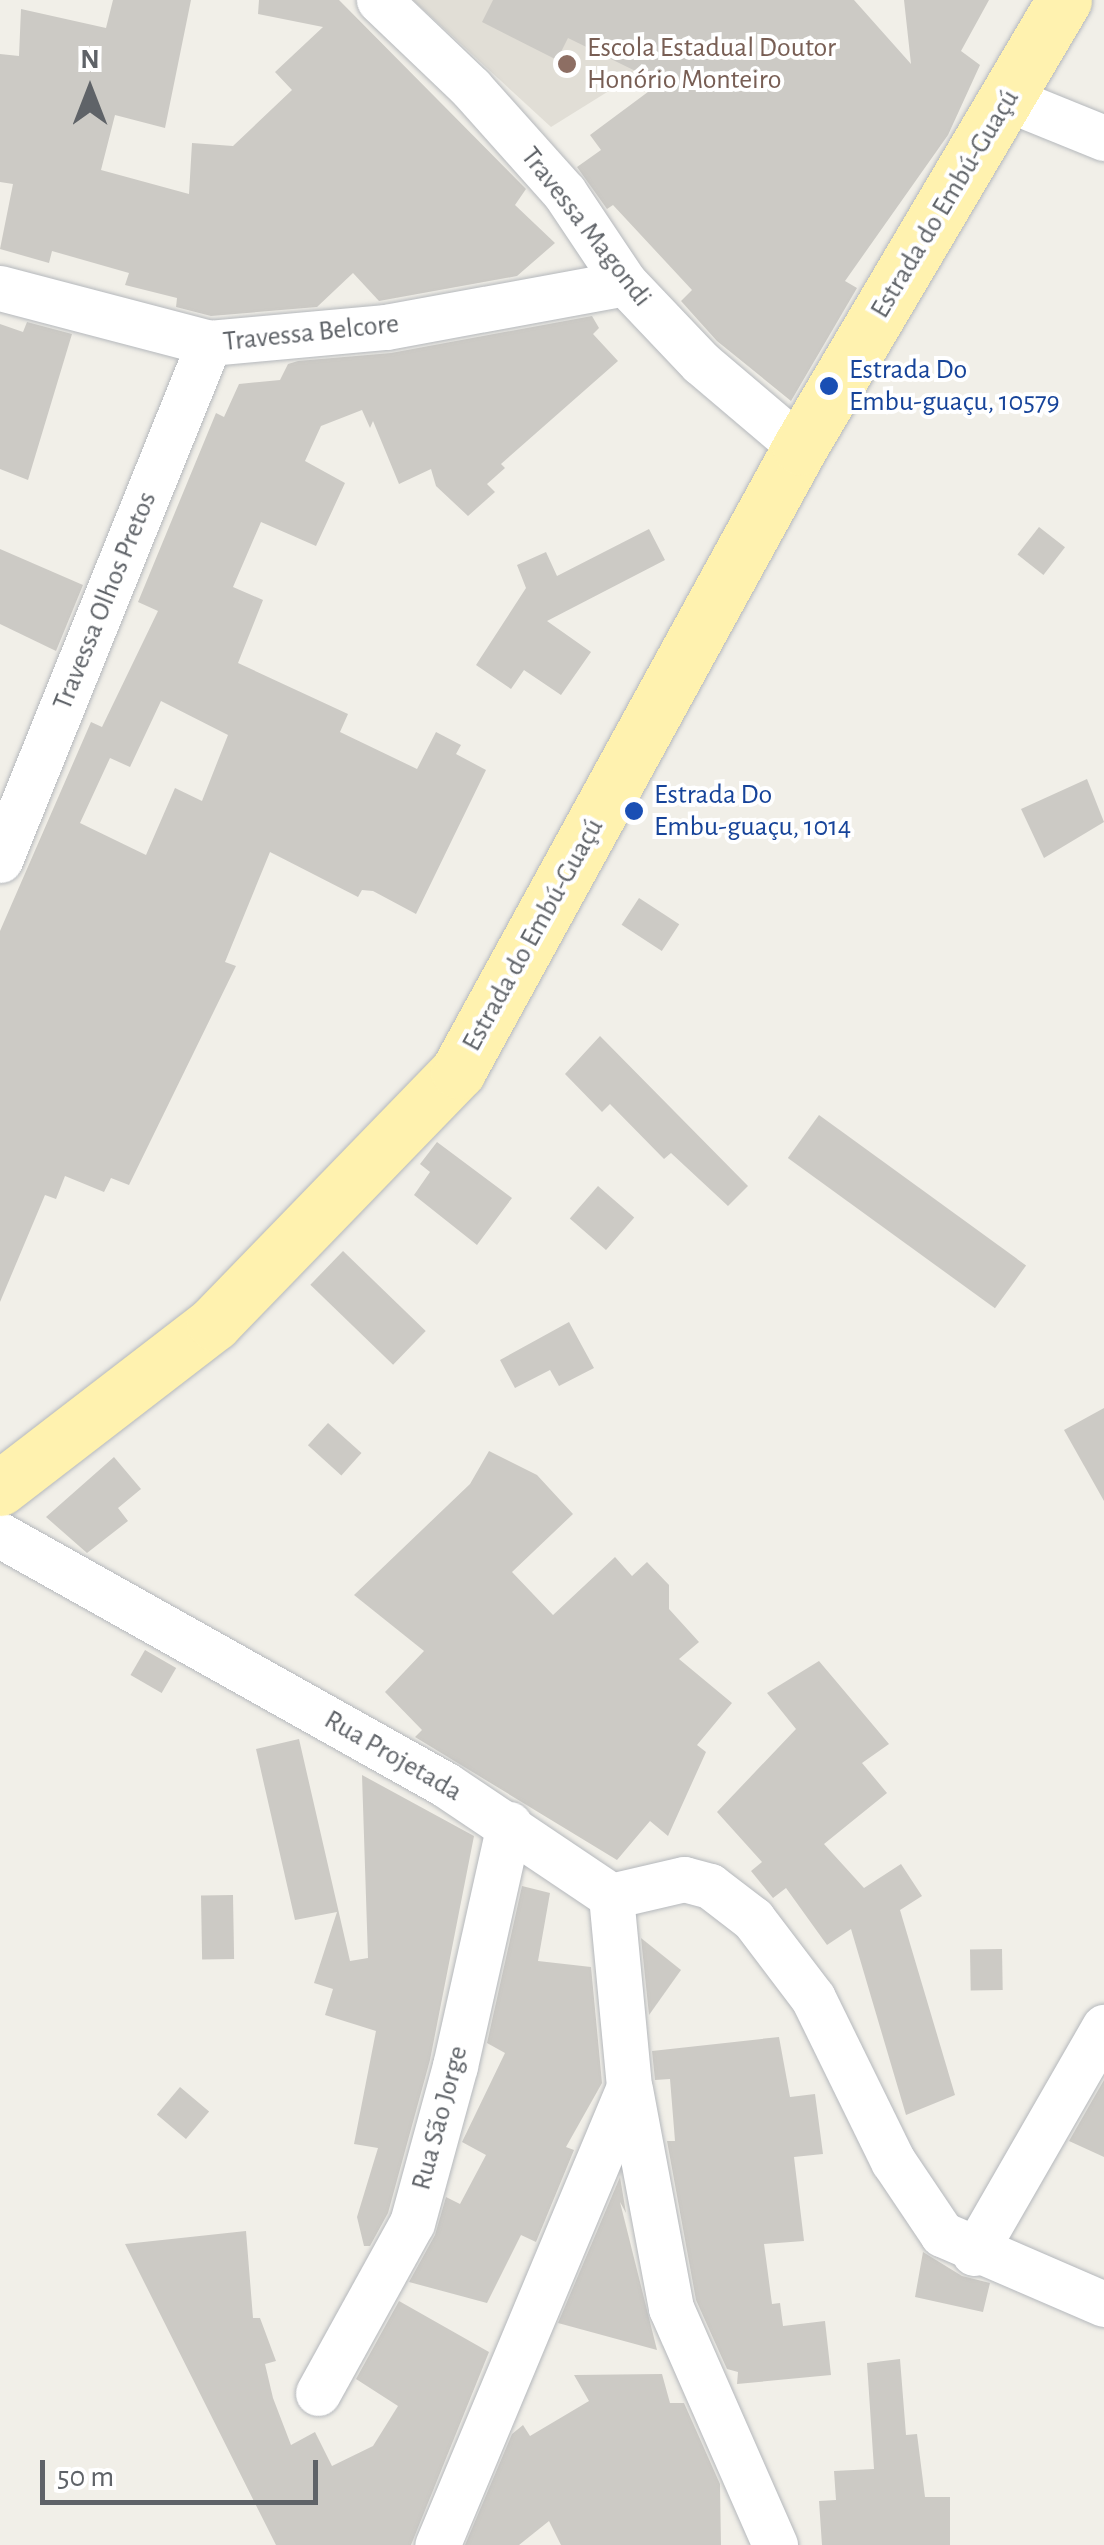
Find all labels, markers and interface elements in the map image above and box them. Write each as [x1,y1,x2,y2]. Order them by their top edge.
place label: Escola Estadual Doutor Honório Monteiro [587,31,836,97]
north arrow [40,40,140,140]
text: N [80,46,100,74]
marker: Escola Estadual Doutor Honório Monteiro [556,53,578,75]
street label: Estrada do Embú-Guaçú [863,84,1027,324]
street label: Travessa Magondi [513,140,659,314]
street label: Travessa Belcore [221,307,401,359]
place label: Estrada Do Embu-guaçu, 10579 [849,353,1060,419]
marker: Estrada Do Embu-guaçu, 10579 [818,375,840,397]
street label: Travessa Olhos Pretos [46,487,164,715]
place label: Estrada Do Embu-guaçu, 1014 [654,778,851,844]
marker: Estrada Do Embu-guaçu, 1014 [623,800,645,822]
street label: Estrada do Embú-Guaçú [455,813,611,1057]
street label: Rua Projetada [318,1703,468,1809]
street label: Rua São Jorge [405,2042,475,2194]
scale bar [45,2440,322,2502]
text: 50 m [57,2462,114,2492]

